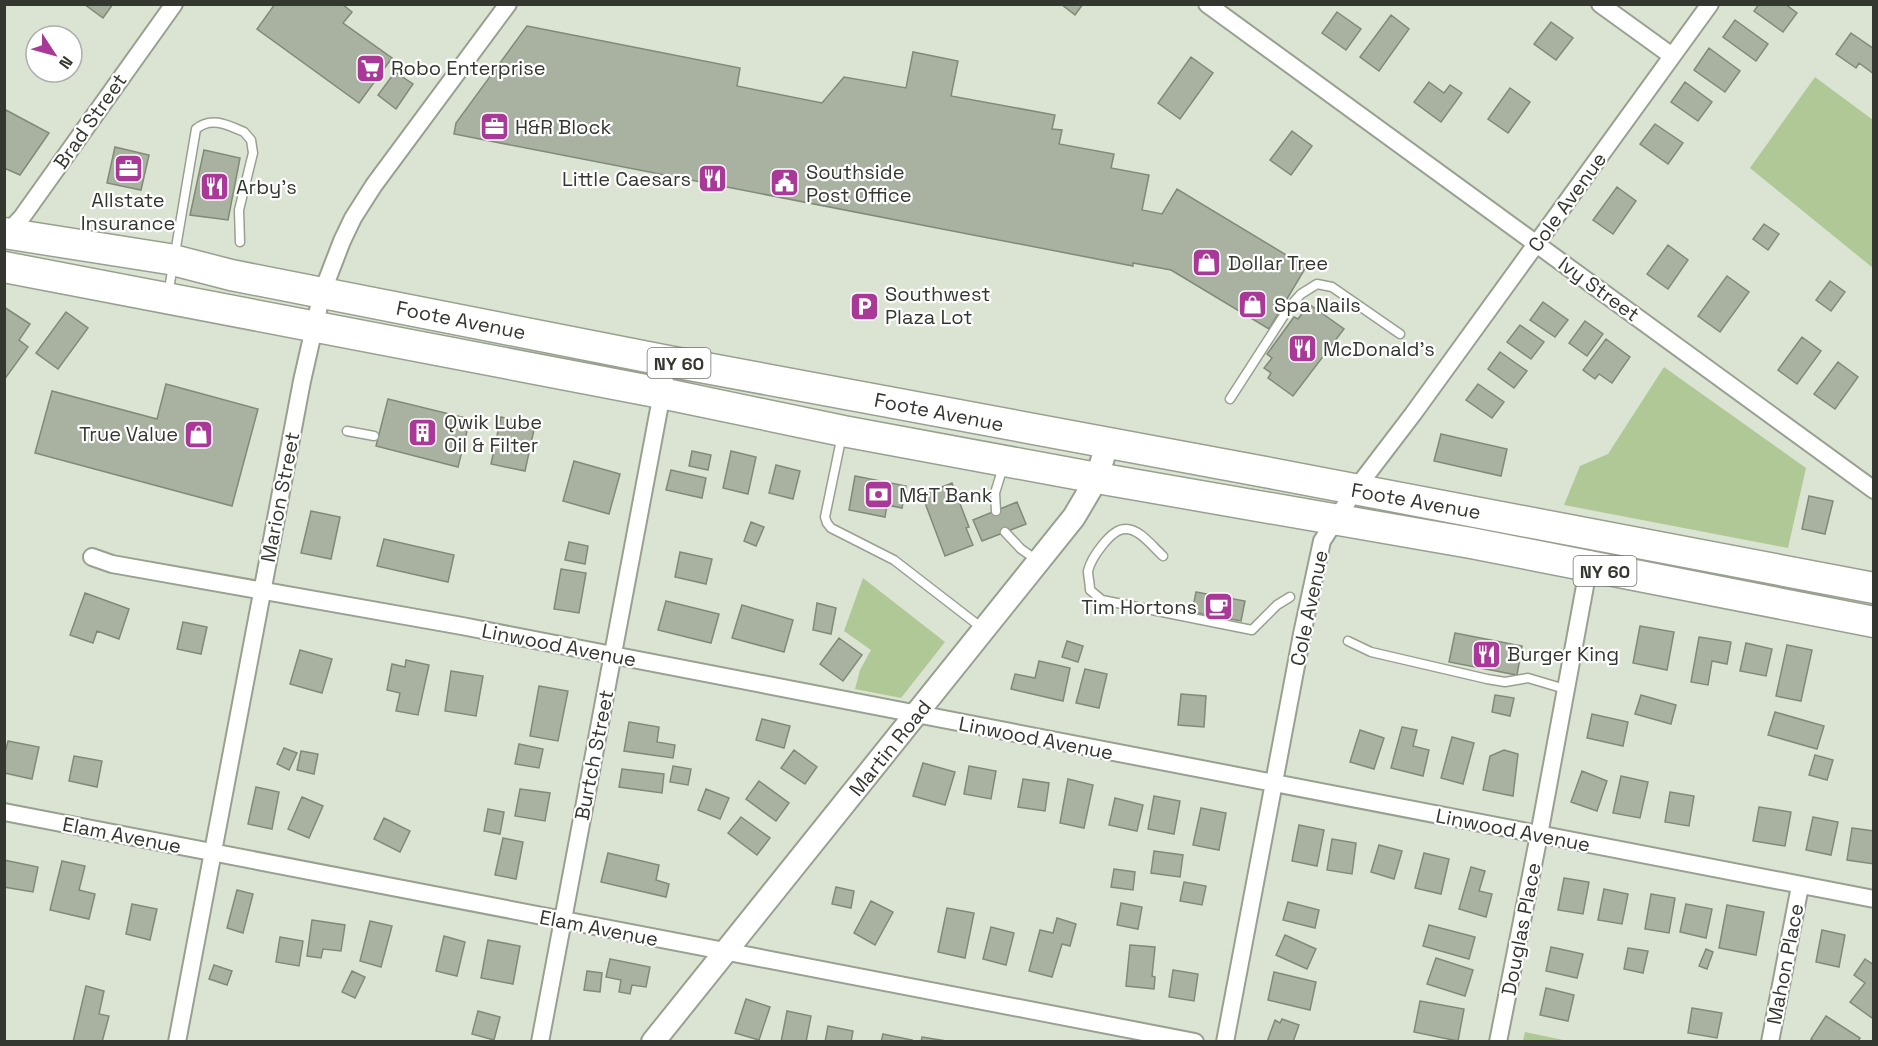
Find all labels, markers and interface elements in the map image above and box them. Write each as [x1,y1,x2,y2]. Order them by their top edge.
north arrow [24,24,84,84]
text: N [54,52,77,73]
supermarket icon: Robo Enterprise [354,52,386,84]
place label: Robo Enterprise [391,55,546,81]
street label: Brad Street [48,68,132,174]
office icon: H&R Block [478,111,510,143]
place label: H&R Block [515,114,611,140]
street label: Cole Avenue [1522,147,1612,257]
office icon: Allstate Insurance [112,153,144,185]
place label: Southside Post Office [806,159,912,208]
restaurant icon: Little Caesars [696,163,728,195]
place label: Little Caesars [562,166,691,192]
public building icon: Southside Post Office [769,167,801,199]
restaurant icon: Arby's [199,171,231,203]
place label: Arby's [236,174,297,200]
place label: Allstate Insurance [81,187,175,236]
shop icon: Dollar Tree [1191,247,1223,279]
place label: Dollar Tree [1228,250,1328,276]
street label: Ivy Street [1553,251,1645,327]
place label: Southwest Plaza Lot [885,281,990,330]
shop icon: Spa Nails [1237,289,1269,321]
parking icon: Southwest Plaza Lot [848,290,880,322]
place label: Spa Nails [1274,292,1361,318]
street label: Foote Avenue [394,295,528,345]
restaurant icon: McDonald's [1286,333,1318,365]
place label: McDonald's [1323,336,1435,362]
road number: NY 60 [648,348,710,378]
street label: Foote Avenue [872,387,1006,437]
place label: Qwik Lube Oil & Filter [444,409,542,458]
building icon: Qwik Lube Oil & Filter [407,417,439,449]
shop icon: True Value [183,418,215,450]
place label: True Value [79,421,178,447]
street label: Marion Street [255,430,305,564]
street label: Foote Avenue [1349,477,1483,525]
bank icon: M&T Bank [862,479,894,511]
place label: M&T Bank [899,482,993,508]
street label: Cole Avenue [1284,548,1334,668]
road number: NY 60 [1574,556,1636,586]
cafe icon: Tim Hortons [1202,591,1234,623]
place label: Tim Hortons [1081,594,1197,620]
street label: Linwood Avenue [480,617,638,673]
restaurant icon: Burger King [1470,638,1502,670]
place label: Burger King [1507,641,1619,667]
street label: Burtch Street [569,688,619,822]
street label: Martin Road [843,694,937,802]
street label: Linwood Avenue [957,710,1115,766]
street label: Linwood Avenue [1434,802,1592,858]
street label: Elam Avenue [60,811,184,859]
street label: Douglas Place [1495,860,1547,998]
street label: Mahon Place [1761,901,1809,1027]
street label: Elam Avenue [537,904,661,952]

